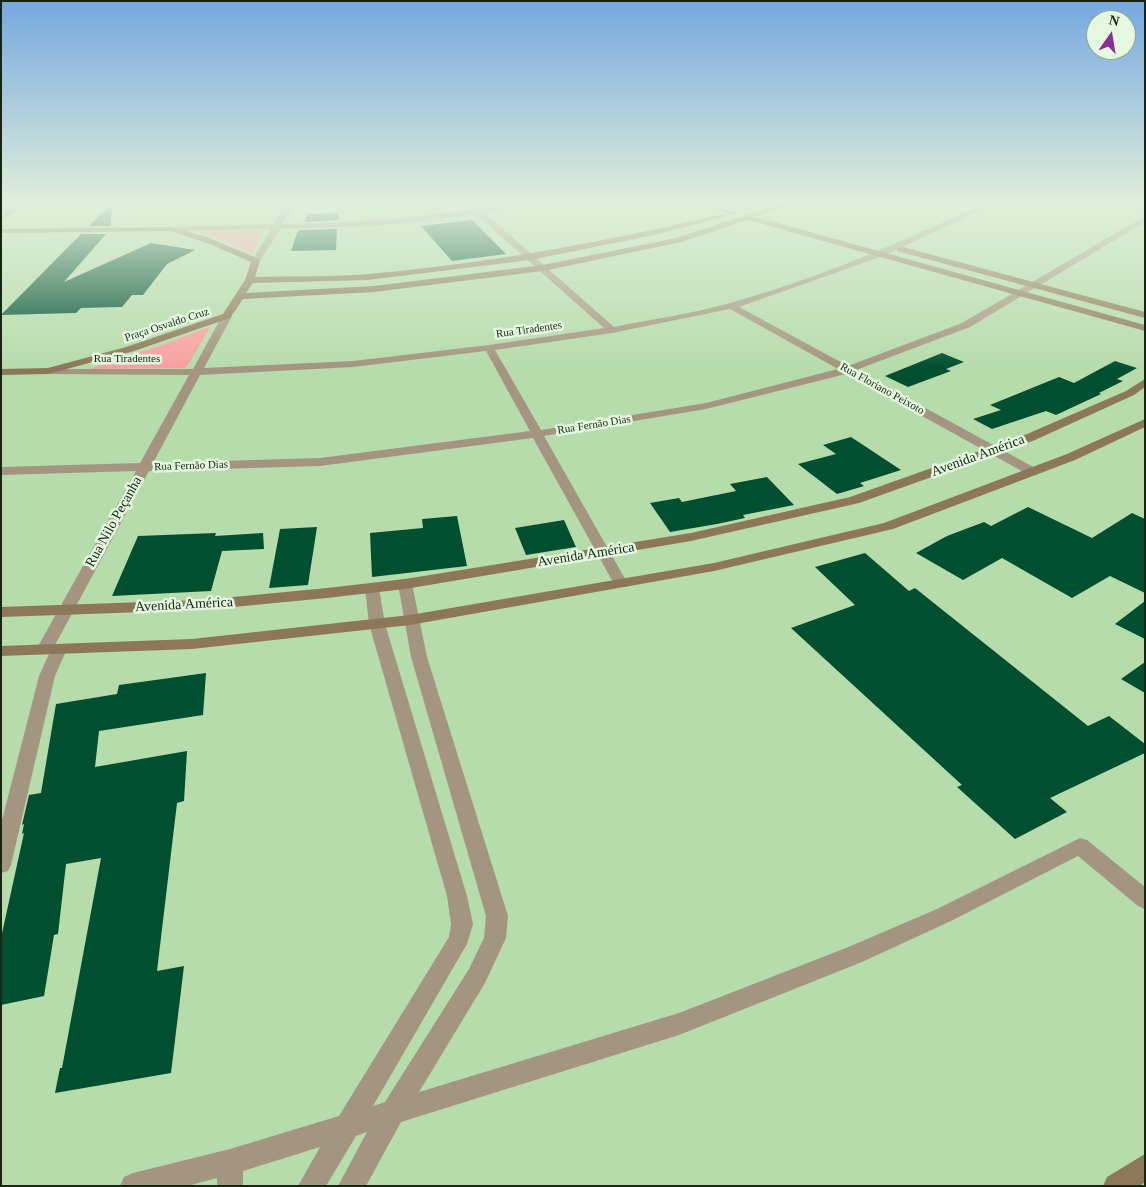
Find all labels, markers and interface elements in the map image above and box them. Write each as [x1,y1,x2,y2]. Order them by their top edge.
north arrow [1086,10,1136,60]
text: N [1108,12,1121,29]
street label: Praça Osvaldo Cruz [123,305,211,345]
street label: Rua Tiradentes [495,319,563,341]
street label: Rua Tiradentes [94,352,160,366]
street label: Rua Floriano Peixoto [838,360,926,418]
street label: Rua Fernão Dias [556,413,632,437]
street label: Avenida América [929,431,1027,481]
street label: Rua Fernão Dias [154,458,228,474]
street label: Rua Nilo Peçanha [82,474,146,570]
street label: Avenida América [536,539,636,571]
street label: Avenida América [135,594,233,616]

